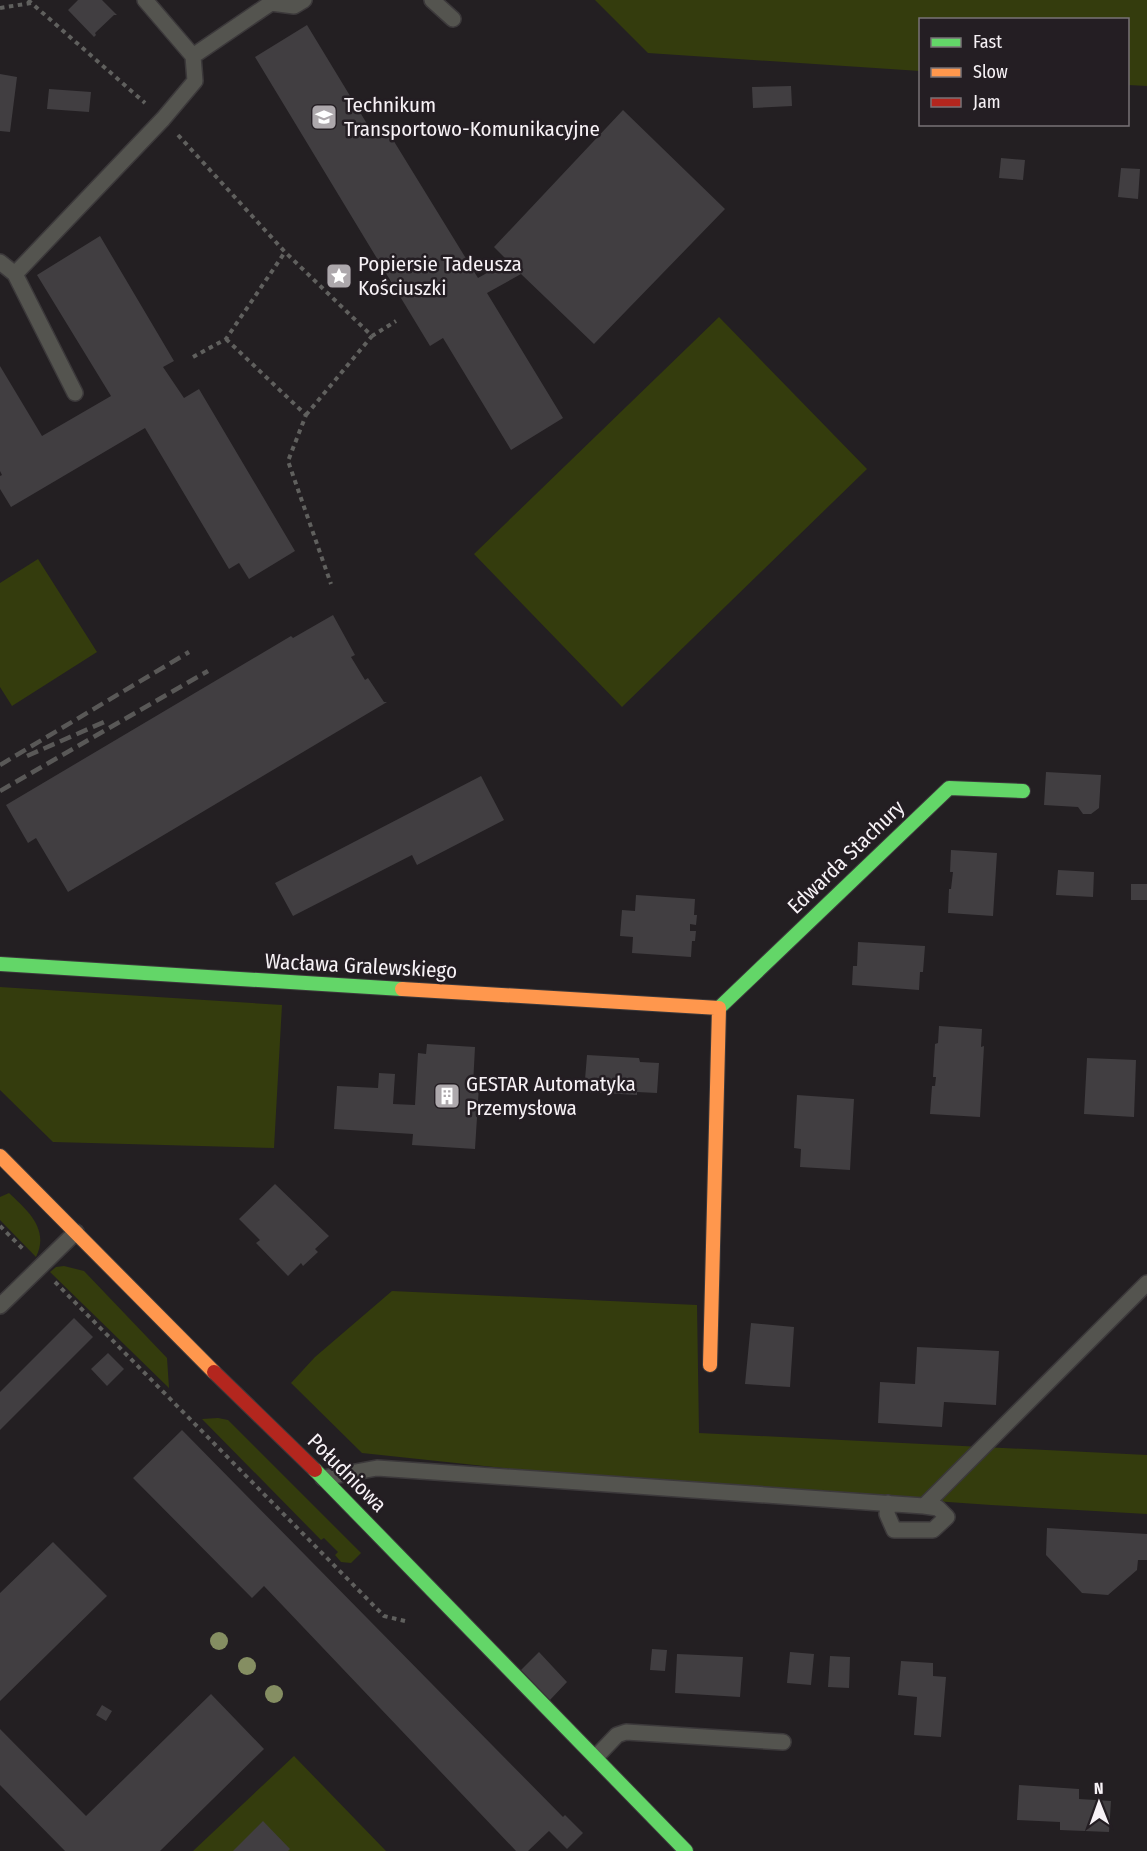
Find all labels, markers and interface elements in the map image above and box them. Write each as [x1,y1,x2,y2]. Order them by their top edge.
legend [919,18,1129,126]
text: Fast [973,31,1002,53]
text: Slow [973,61,1008,83]
text: Jam [973,91,1001,113]
place label: Technikum Transportowo-Komunikacyjne [344,92,600,142]
school or university icon: Technikum Transportowo-Komunikacyjne [309,102,339,132]
place label: Popiersie Tadeusza Kościuszki [358,251,522,301]
place icon: Popiersie Tadeusza Kościuszki [324,261,354,291]
street label: Edwarda Stachury [782,794,910,919]
street label: Wacława Gralewskiego [264,948,458,984]
place label: GESTAR Automatyka Przemysłowa [466,1071,636,1121]
building icon: GESTAR Automatyka Przemysłowa [432,1081,462,1111]
street label: Południowa [302,1428,392,1518]
north arrow [1069,1773,1129,1833]
text: N [1094,1779,1104,1798]

